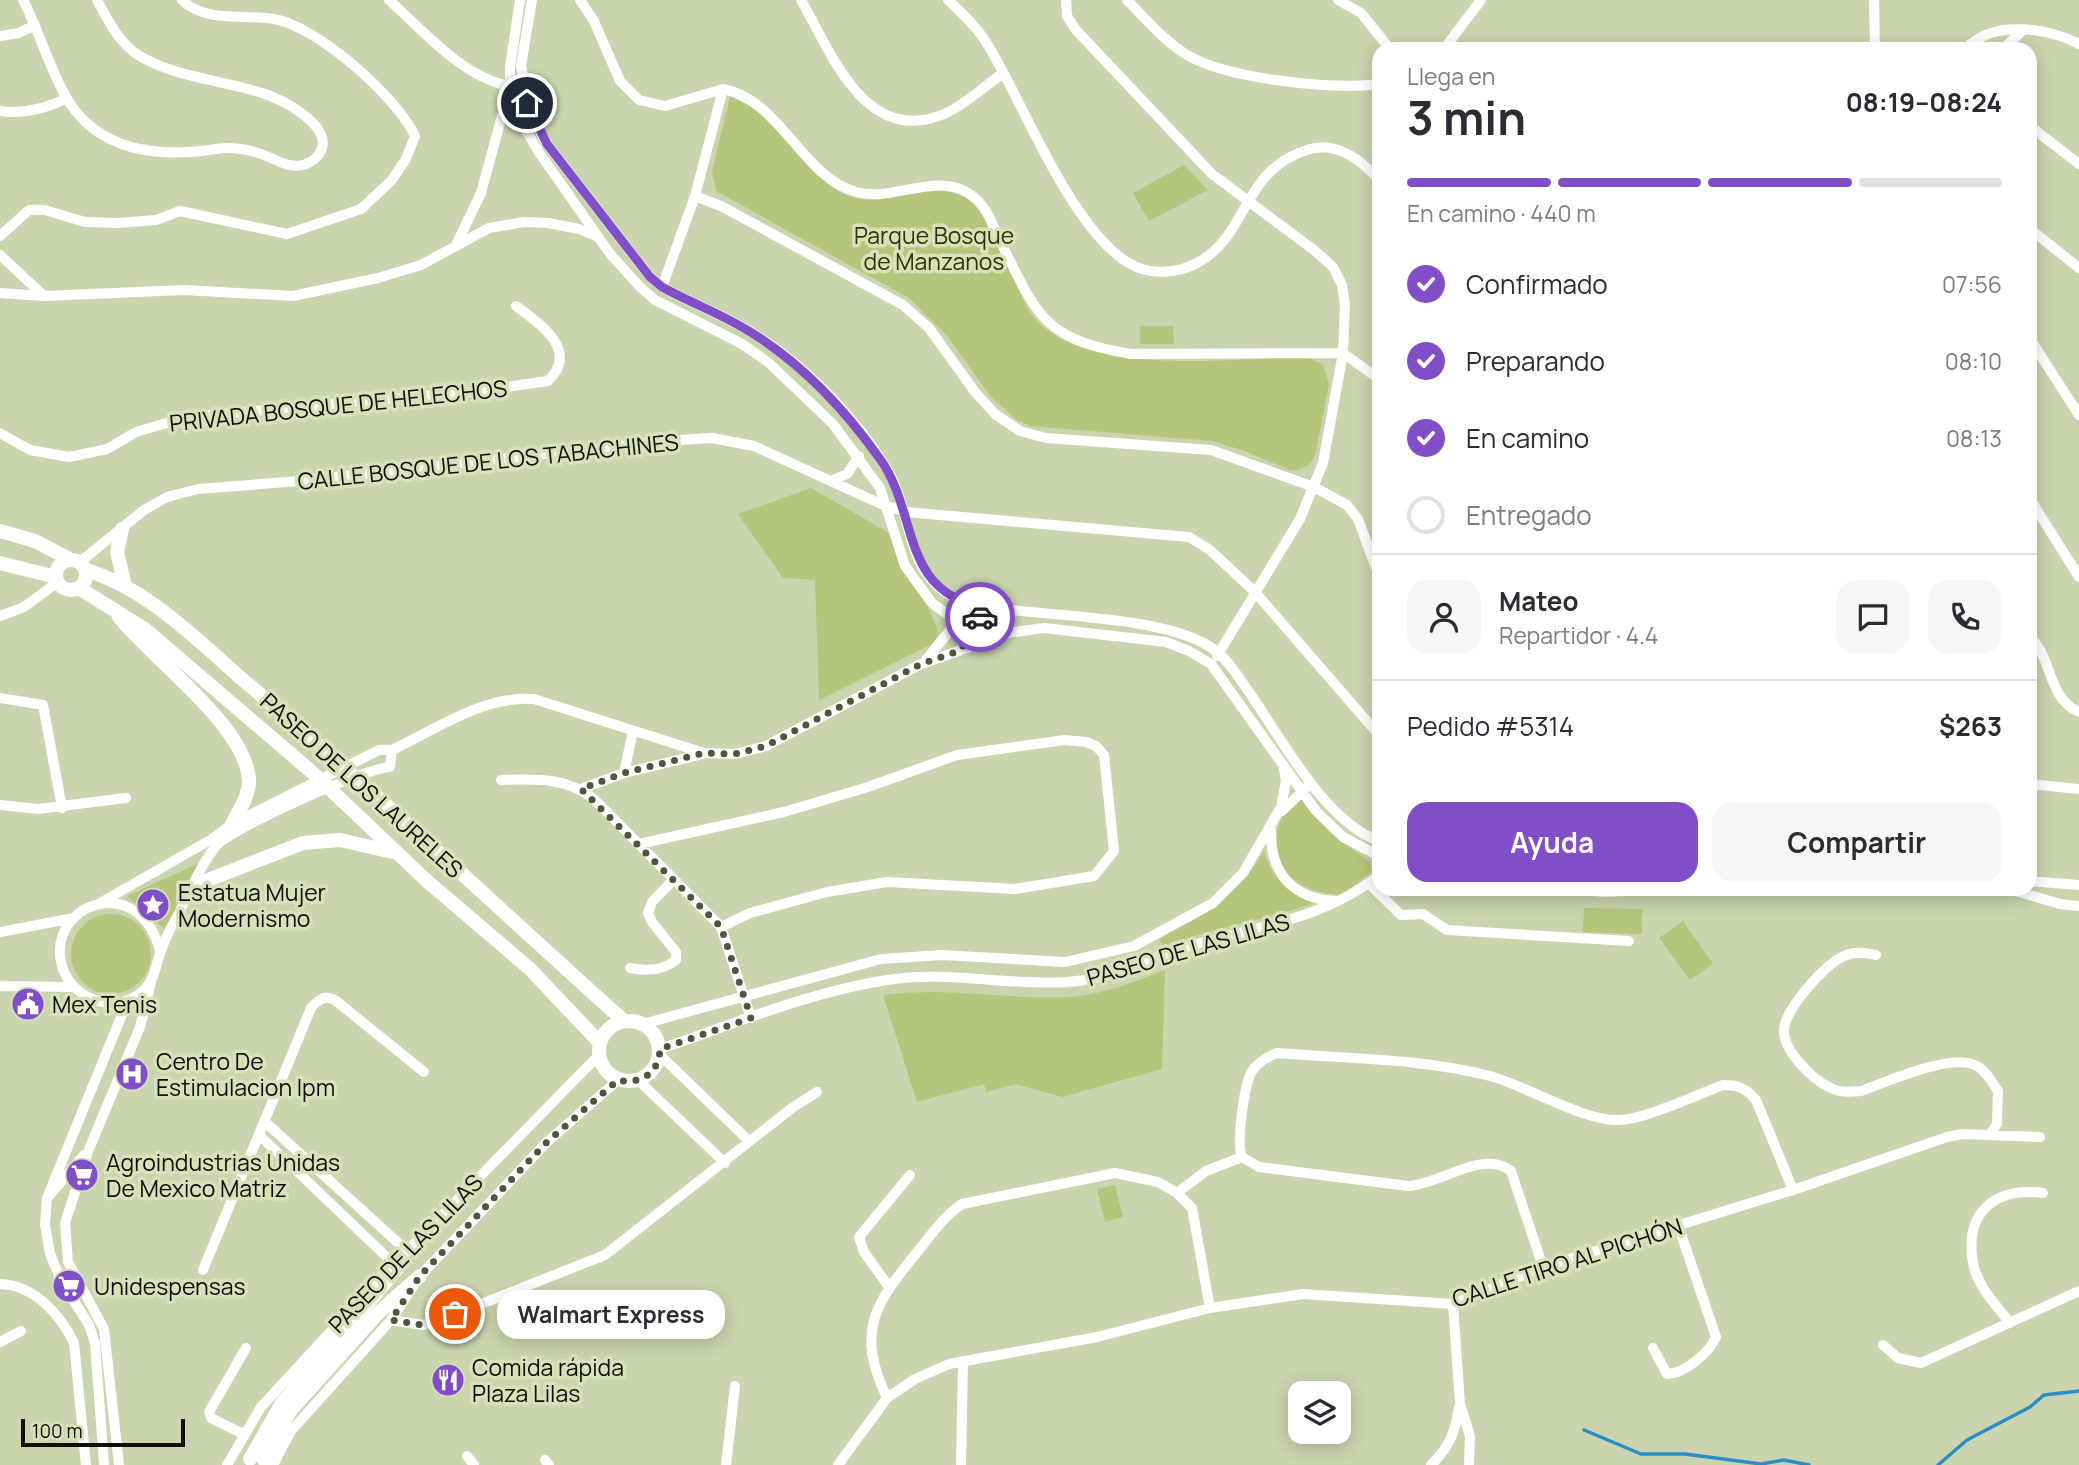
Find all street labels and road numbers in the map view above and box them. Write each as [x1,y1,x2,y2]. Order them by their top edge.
street label: PRIVADA BOSQUE DE HELECHOS [168,371,508,439]
street label: CALLE BOSQUE DE LOS TABACHINES [296,425,680,497]
street label: PASEO DE LOS LAURELES [254,685,470,885]
street label: PASEO DE LAS LILAS [1083,905,1293,993]
street label: PASEO DE LAS LILAS [321,1166,489,1340]
street label: CALLE TIRO AL PICHÓN [1448,1210,1686,1314]

